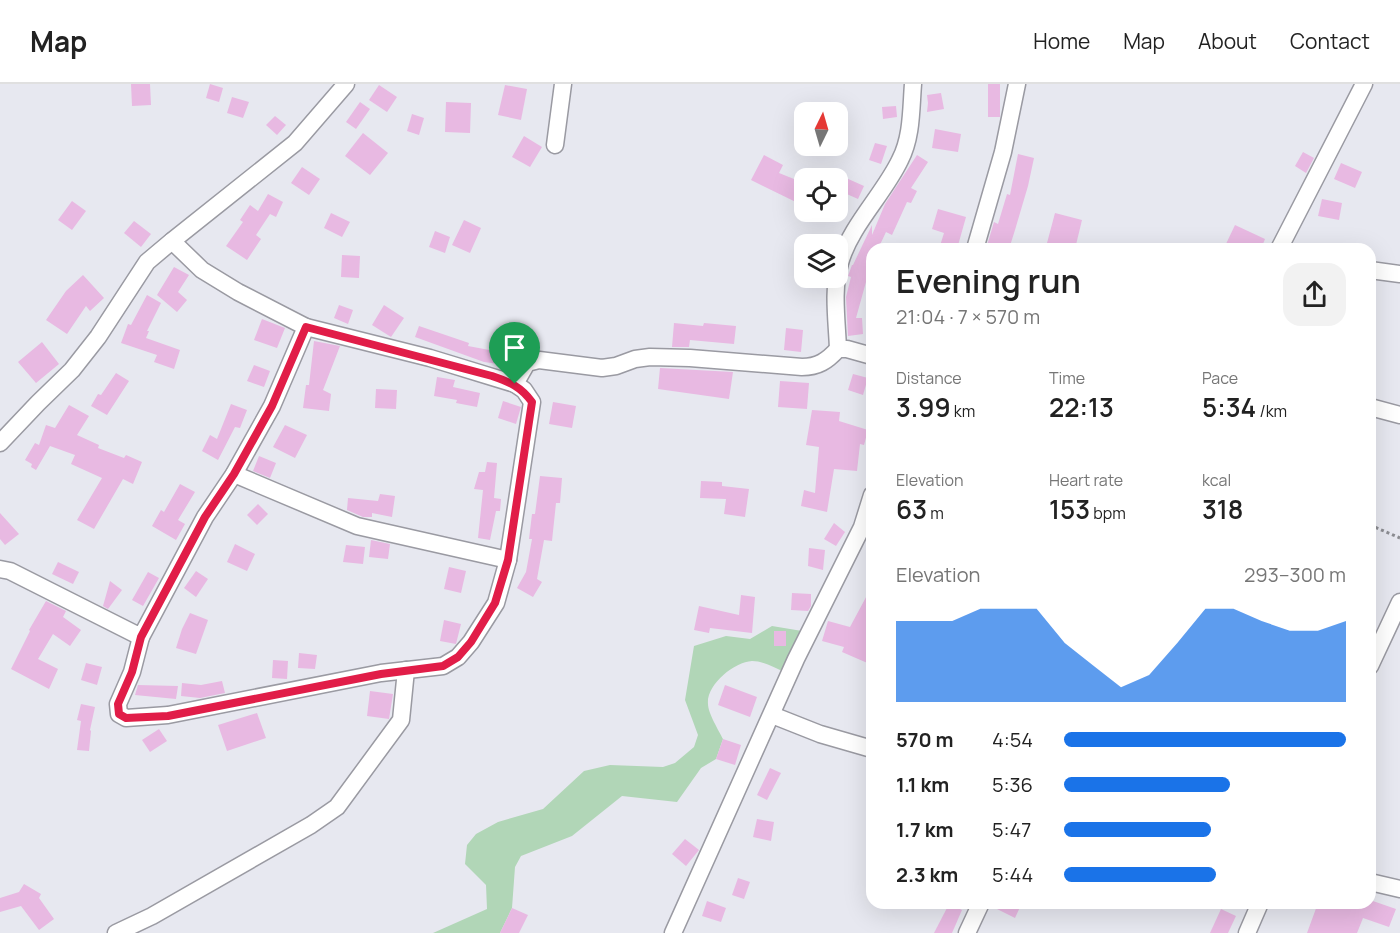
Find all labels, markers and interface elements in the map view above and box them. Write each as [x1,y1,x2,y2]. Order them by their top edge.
text: Map [30,22,87,60]
text: Home [1033,27,1090,55]
text: Map [1123,27,1165,55]
text: About [1198,27,1257,55]
text: Contact [1290,27,1370,55]
north arrow [794,102,848,156]
map controls [794,102,848,288]
button: locate [794,168,848,222]
button: layers [794,234,848,288]
text: Evening run [896,258,1081,303]
button: share [1283,263,1346,326]
text: 21:04 · 7 × 570 m [896,303,1040,330]
pin [489,322,540,384]
icon: arrive [498,331,531,364]
text: Distance [896,367,962,389]
text: Time [1049,367,1085,389]
text: Pace [1202,367,1238,389]
text: 3.99 [896,389,951,425]
text: 22:13 [1049,389,1114,425]
text: 5:34 [1202,389,1256,425]
text: km [951,400,975,422]
text: /km [1256,400,1287,422]
text: Elevation [896,469,964,491]
text: Heart rate [1049,469,1123,491]
text: kcal [1202,469,1231,491]
text: 63 [896,491,927,527]
text: 153 [1049,491,1090,527]
text: 318 [1202,491,1243,527]
text: m [927,502,944,524]
text: bpm [1090,502,1126,524]
text: Elevation [896,561,980,588]
text: 293–300 m [1244,561,1346,588]
text: 570 m [896,726,954,753]
text: 4:54 [992,726,1033,753]
text: 1.1 km [896,771,949,798]
text: 5:36 [992,771,1033,798]
text: 1.7 km [896,816,953,843]
text: 5:47 [992,816,1031,843]
text: 2.3 km [896,861,958,888]
text: 5:44 [992,861,1033,888]

